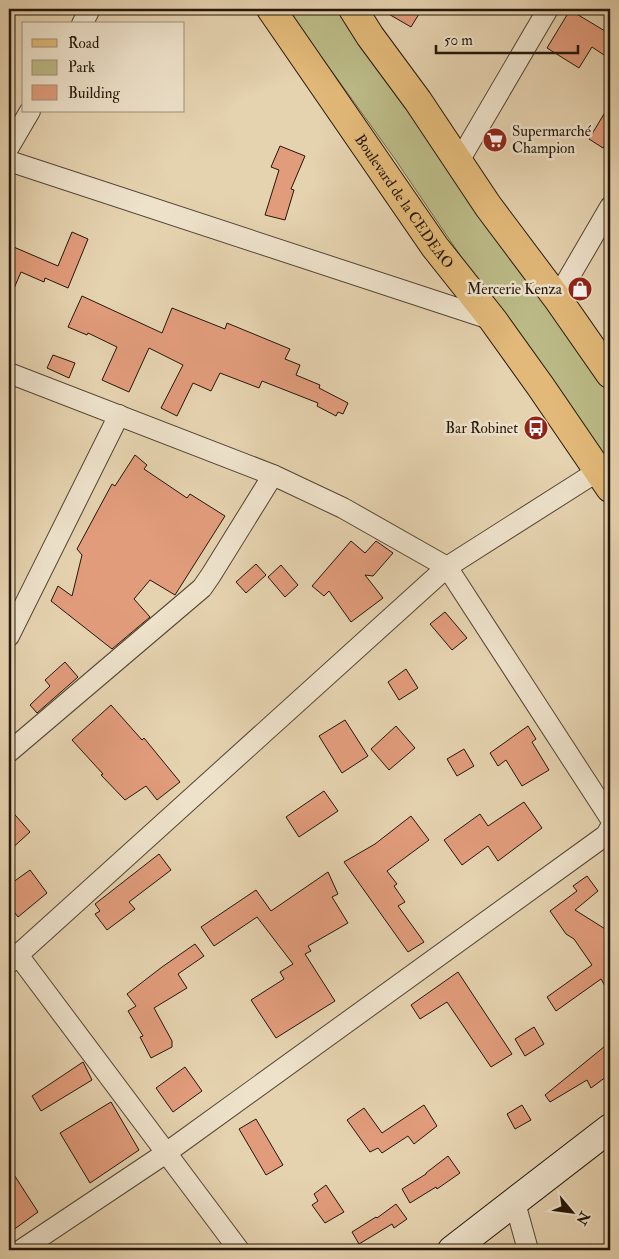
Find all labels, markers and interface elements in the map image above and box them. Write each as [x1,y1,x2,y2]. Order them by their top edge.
legend [22,22,185,112]
scale bar [436,22,579,54]
text: 50 m [444,31,473,50]
text: Road [68,34,100,53]
text: Park [68,58,95,77]
text: Building [68,84,120,103]
place label: Supermarché Champion [512,122,592,159]
supermarket icon: Supermarché Champion [482,127,508,153]
street label: Boulevard de la CEDEAO [350,131,458,273]
shop icon: Mercerie Kenza [567,276,593,302]
place label: Mercerie Kenza [467,280,563,299]
bus stop icon: Bar Robinet [523,415,549,441]
place label: Bar Robinet [445,419,518,438]
north arrow [546,1186,596,1236]
text: N [572,1208,594,1228]

